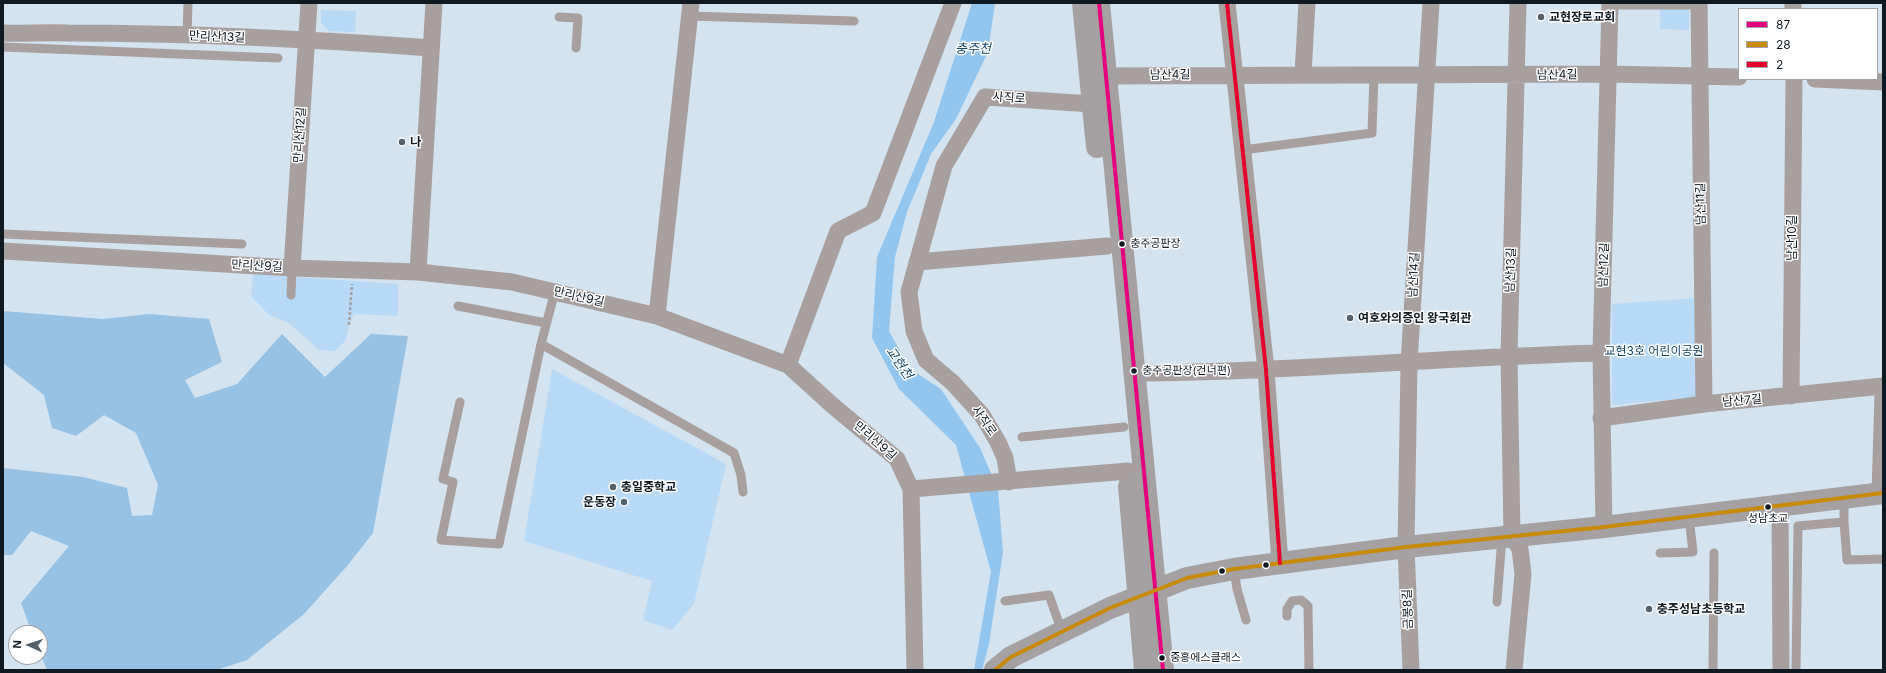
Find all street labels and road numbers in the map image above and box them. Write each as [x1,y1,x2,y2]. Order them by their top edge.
street label: 만리산13길 [189,29,245,45]
street label: 남산4길 [1149,67,1191,83]
street label: 남산4길 [1536,67,1578,83]
street label: 사직로 [992,90,1026,106]
street label: 만리산12길 [291,106,309,164]
street label: 남산11길 [1693,182,1709,226]
street label: 남산10길 [1785,215,1799,261]
street label: 남산12길 [1596,242,1612,288]
street label: 남산13길 [1503,247,1519,293]
street label: 남산14길 [1406,252,1422,298]
street label: 만리산9길 [231,257,283,275]
street label: 만리산9길 [552,284,606,310]
street label: 남산7길 [1721,392,1763,410]
street label: 사직로 [969,403,999,439]
street label: 만리산9길 [851,419,899,463]
street label: 금봉8길 [1400,588,1416,630]

